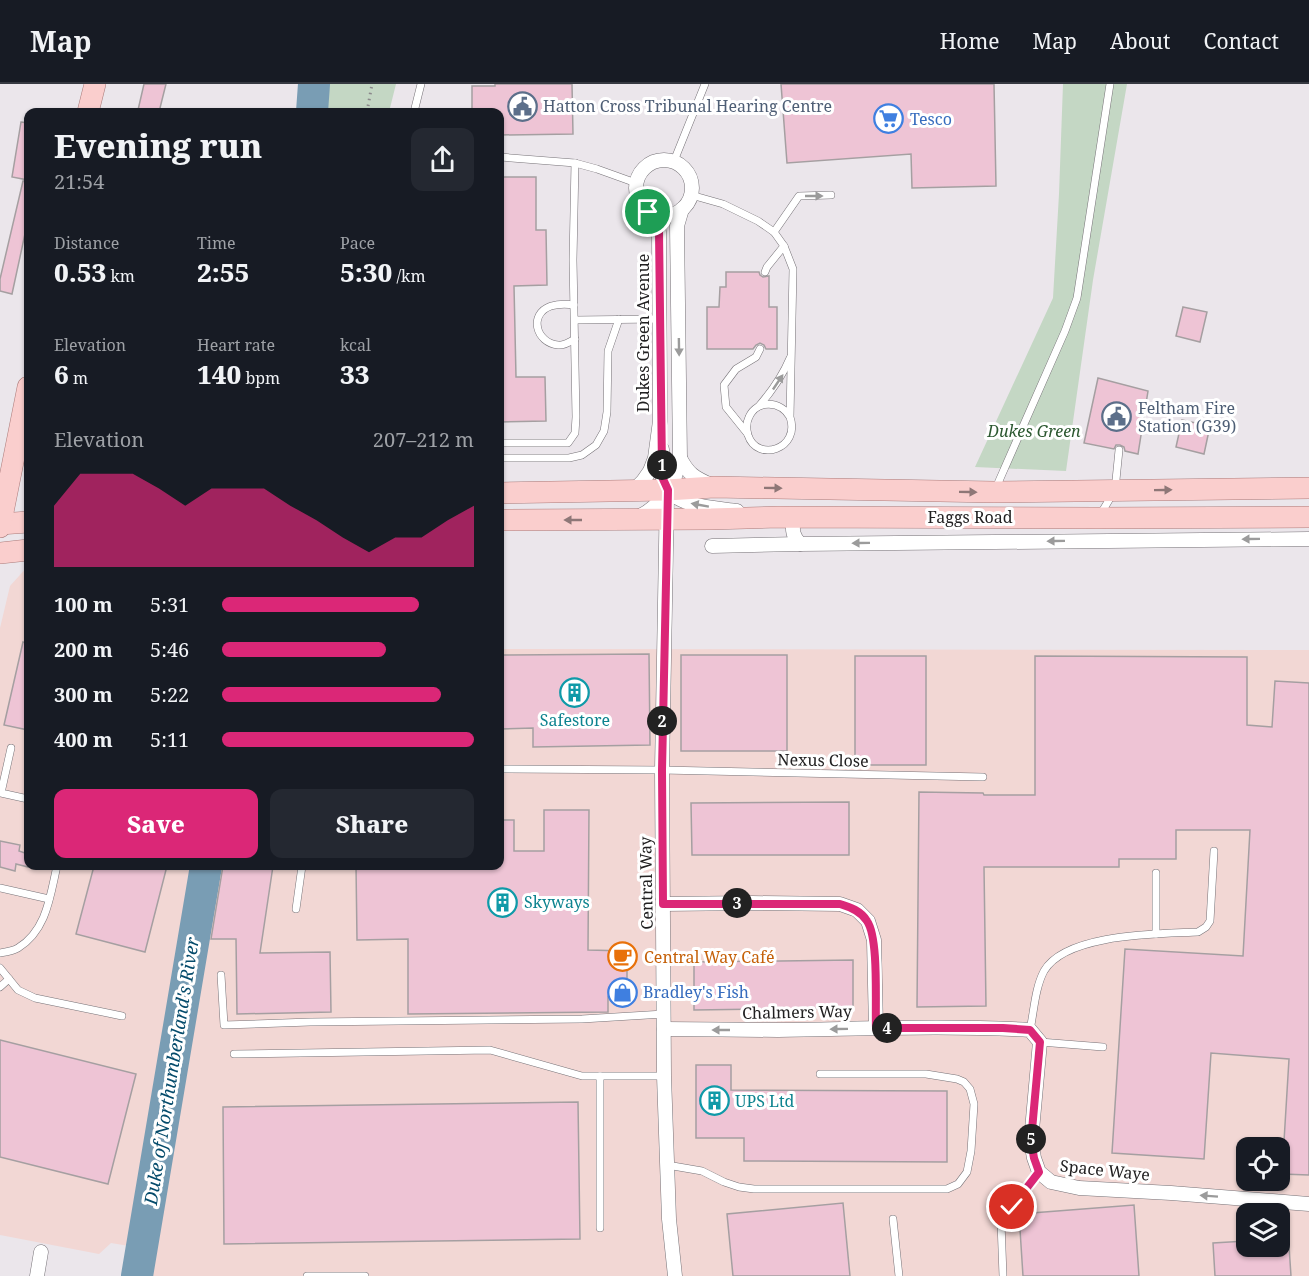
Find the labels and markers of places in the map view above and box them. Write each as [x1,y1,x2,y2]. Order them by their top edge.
public building icon: Hatton Cross Tribunal Hearing Centre [506,90,538,122]
place label: Hatton Cross Tribunal Hearing Centre [543,95,832,117]
supermarket icon: Tesco [873,103,905,135]
place label: Tesco [910,108,952,130]
pin [622,186,673,237]
place label: Feltham Fire Station (G39) [1138,397,1236,437]
public building icon: Feltham Fire Station (G39) [1101,401,1133,433]
pin: 1 [647,450,677,480]
building icon: Safestore [559,676,591,708]
pin: 2 [647,706,677,736]
place label: Safestore [540,709,610,731]
building icon: Skyways [487,886,519,918]
pin: 3 [722,888,752,918]
place label: Skyways [524,891,590,913]
cafe icon: Central Way Café [607,941,639,973]
place label: Central Way Café [644,946,775,968]
shop icon: Bradley's Fish [606,976,638,1008]
place label: Bradley's Fish [643,981,749,1003]
pin: 4 [872,1013,902,1043]
building icon: UPS Ltd [698,1085,730,1117]
place label: UPS Ltd [735,1090,795,1112]
pin: 5 [1016,1124,1046,1154]
pin [986,1181,1037,1232]

